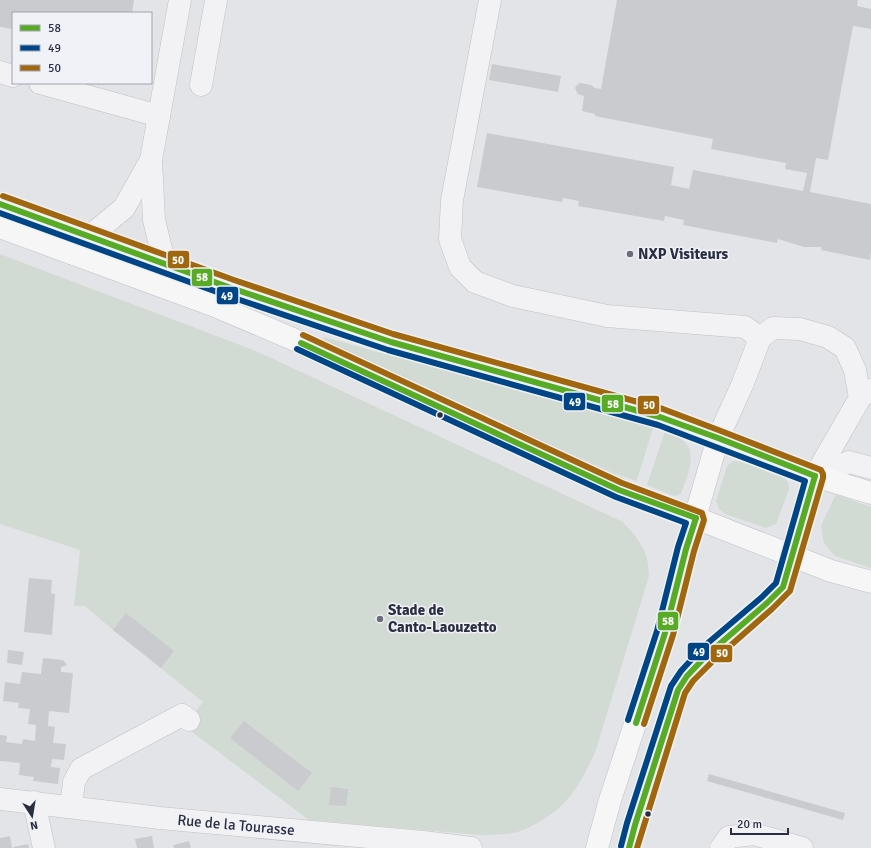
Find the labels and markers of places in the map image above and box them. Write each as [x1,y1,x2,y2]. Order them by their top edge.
place label: NXP Visiteurs [638,245,729,263]
marker: NXP Visiteurs [625,249,635,259]
unlabelled marker [435,410,445,420]
place label: Stade de Canto-Laouzetto [388,601,497,636]
marker: Stade de Canto-Laouzetto [375,614,385,624]
unlabelled marker [643,809,653,819]

